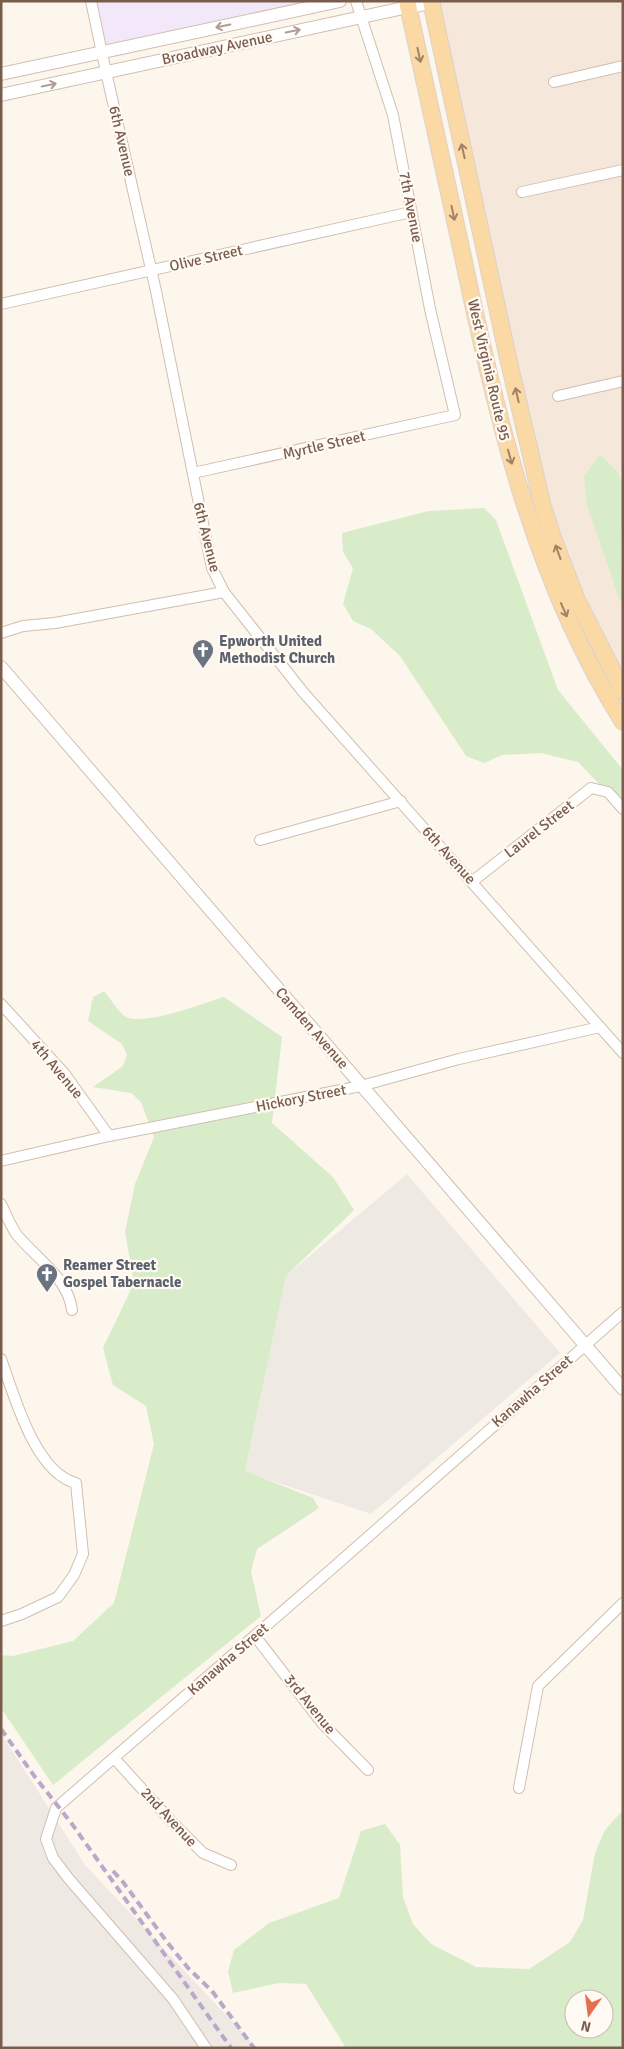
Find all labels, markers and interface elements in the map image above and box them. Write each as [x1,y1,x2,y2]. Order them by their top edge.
one-way arrow [216,22,232,31]
one-way arrow [285,26,301,36]
street label: Broadway Avenue [160,27,274,69]
one-way arrow [415,46,424,62]
one-way arrow [40,80,56,89]
street label: 6th Avenue [105,104,139,178]
one-way arrow [458,143,467,159]
street label: 7th Avenue [395,170,427,244]
one-way arrow [449,205,459,221]
street label: Olive Street [168,241,244,275]
street label: West Virginia Route 95 [464,297,514,443]
one-way arrow [511,387,521,403]
street label: Myrtle Street [281,427,367,463]
one-way arrow [506,448,515,464]
street label: 6th Avenue [190,500,224,574]
one-way arrow [553,545,562,560]
one-way arrow [559,602,569,617]
place label: Epworth United Methodist Church [219,632,335,667]
church icon: Epworth United Methodist Church [191,638,215,669]
street label: Laurel Street [501,796,577,862]
street label: 6th Avenue [418,822,480,888]
street label: Camden Avenue [272,983,352,1073]
street label: 4th Avenue [27,1036,87,1102]
street label: Hickory Street [254,1080,348,1116]
place label: Reamer Street Gospel Tabernacle [63,1256,181,1291]
church icon: Reamer Street Gospel Tabernacle [35,1262,59,1293]
street label: Kanawha Street [488,1351,576,1431]
street label: Kanawha Street [184,1619,272,1699]
street label: 3rd Avenue [280,1670,340,1738]
street label: 2nd Avenue [137,1784,201,1850]
north arrow [564,1989,614,2039]
text: N [579,2017,593,2036]

